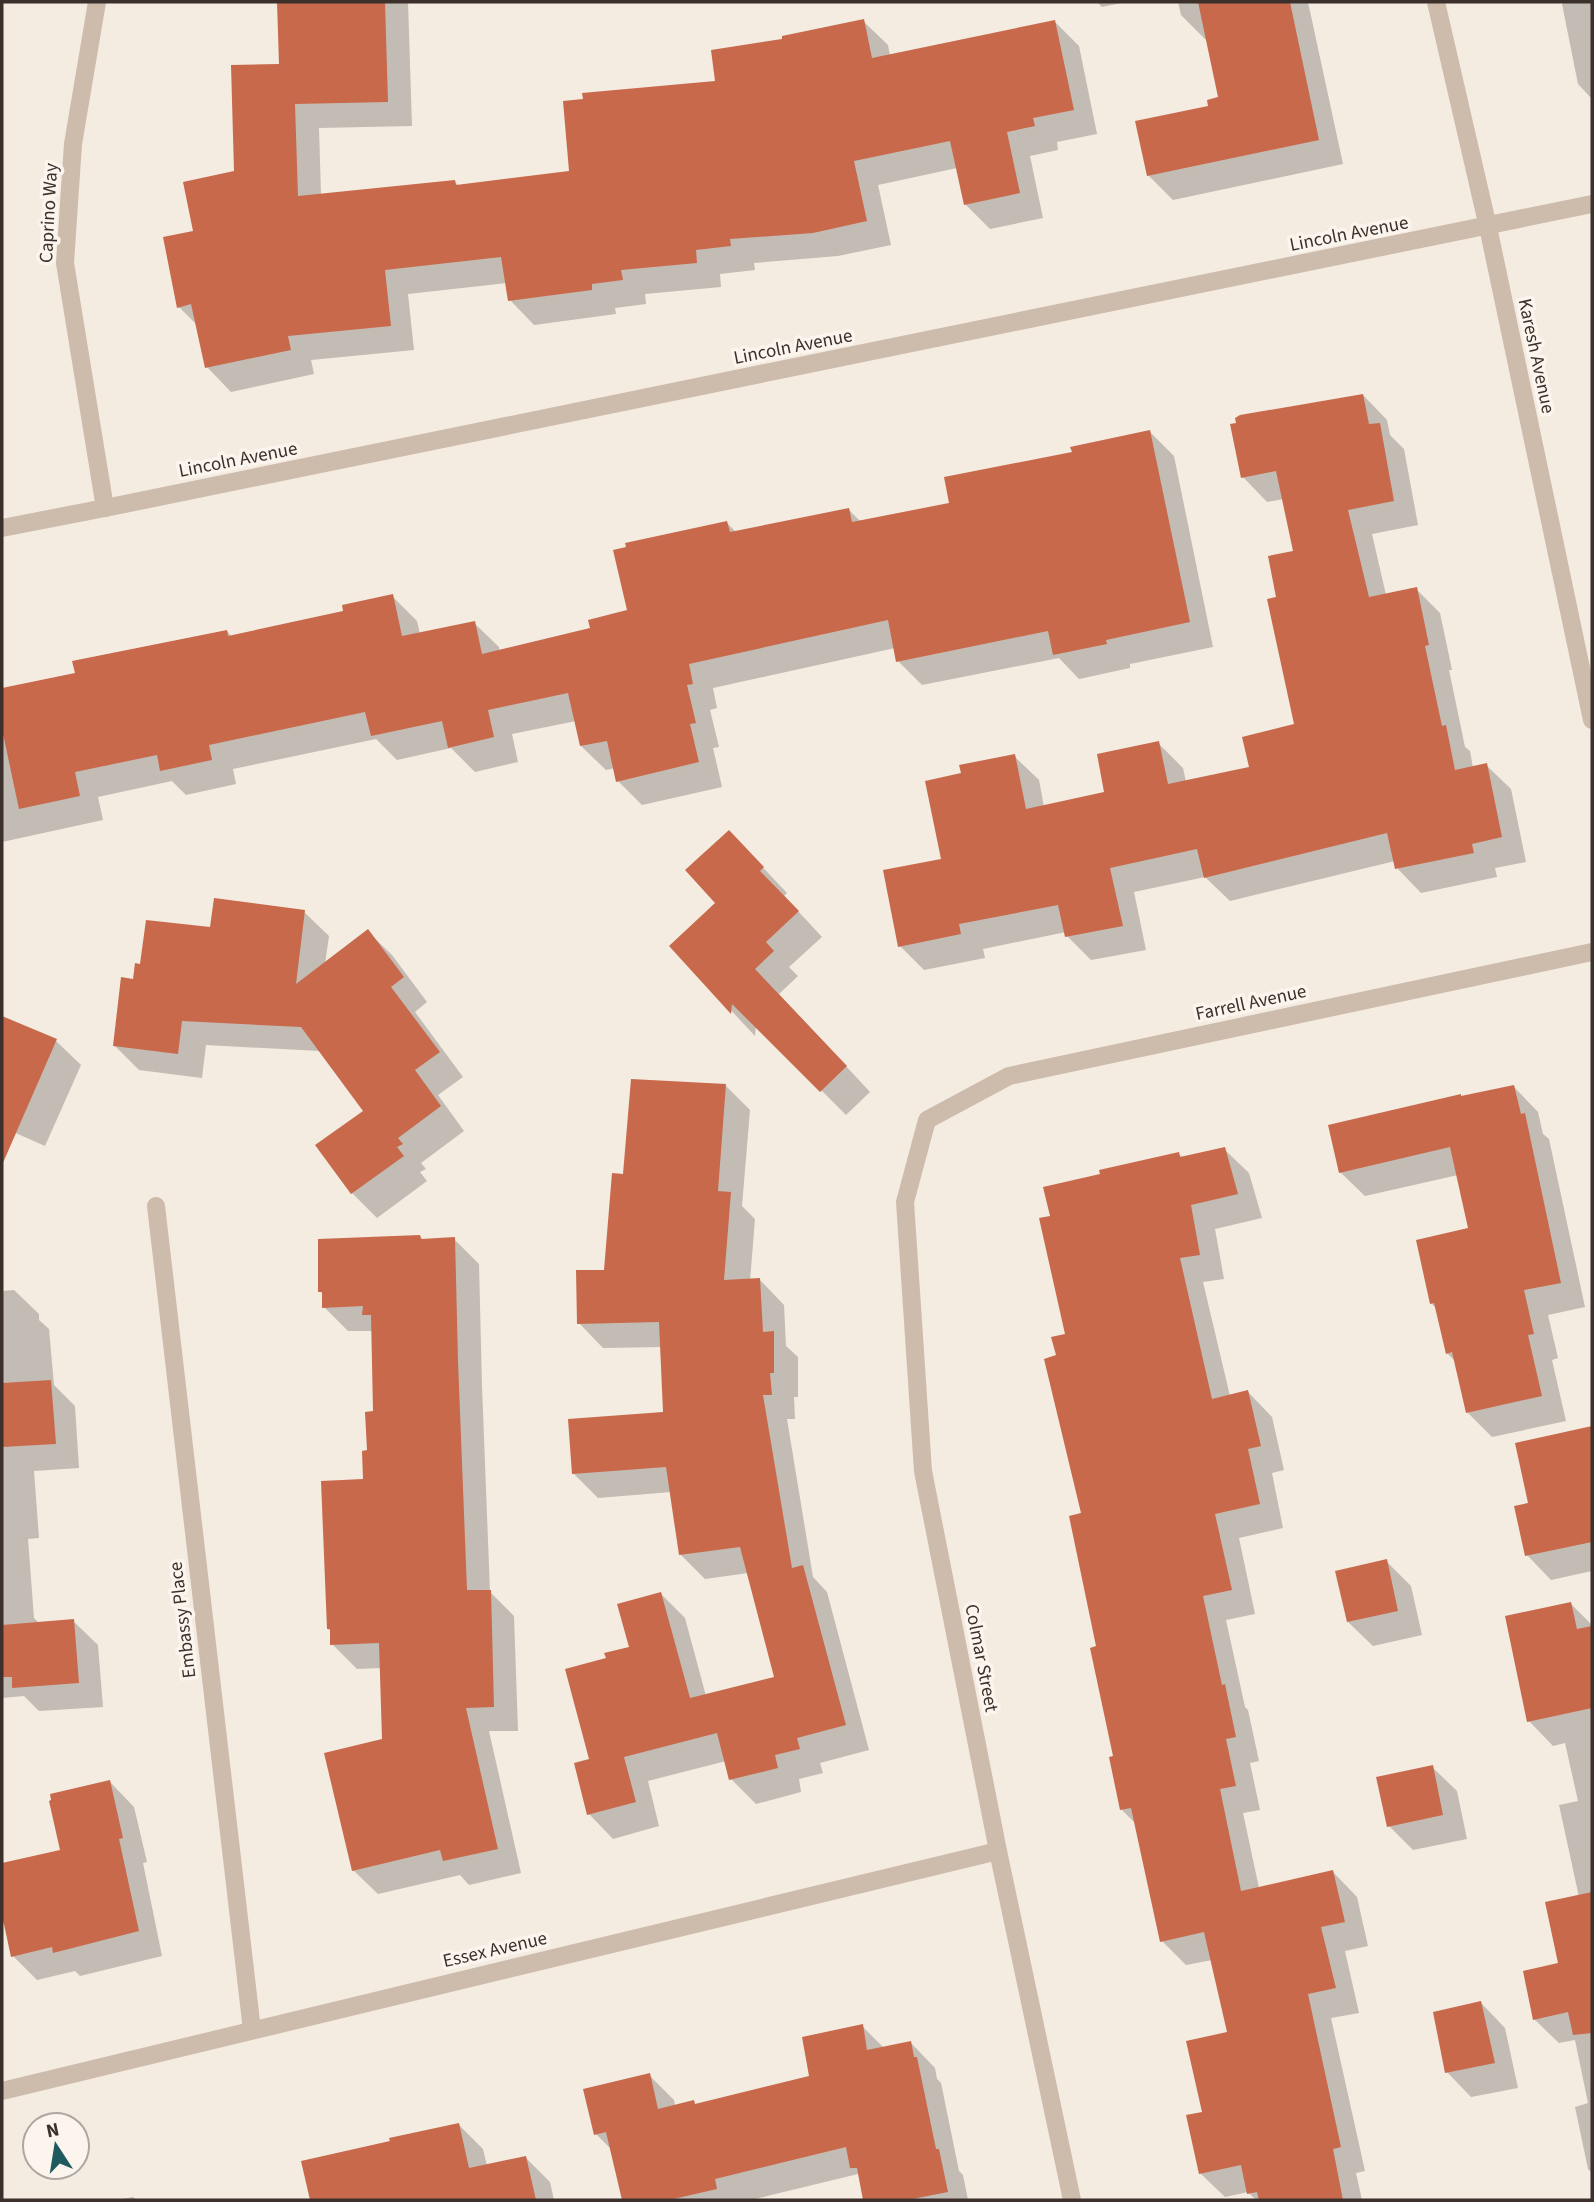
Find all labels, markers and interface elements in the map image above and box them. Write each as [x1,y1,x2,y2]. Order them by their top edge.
street label: Caprino Way [33,162,65,264]
street label: Lincoln Avenue [1287,209,1411,259]
street label: Karesh Avenue [1511,296,1561,416]
street label: Lincoln Avenue [731,322,855,372]
street label: Lincoln Avenue [176,435,300,485]
street label: Farrell Avenue [1193,978,1309,1028]
street label: Embassy Place [162,1560,204,1680]
street label: Colmar Street [957,1602,1005,1715]
street label: Essex Avenue [440,1925,550,1975]
north arrow [21,2111,91,2181]
text: N [44,2116,62,2145]

